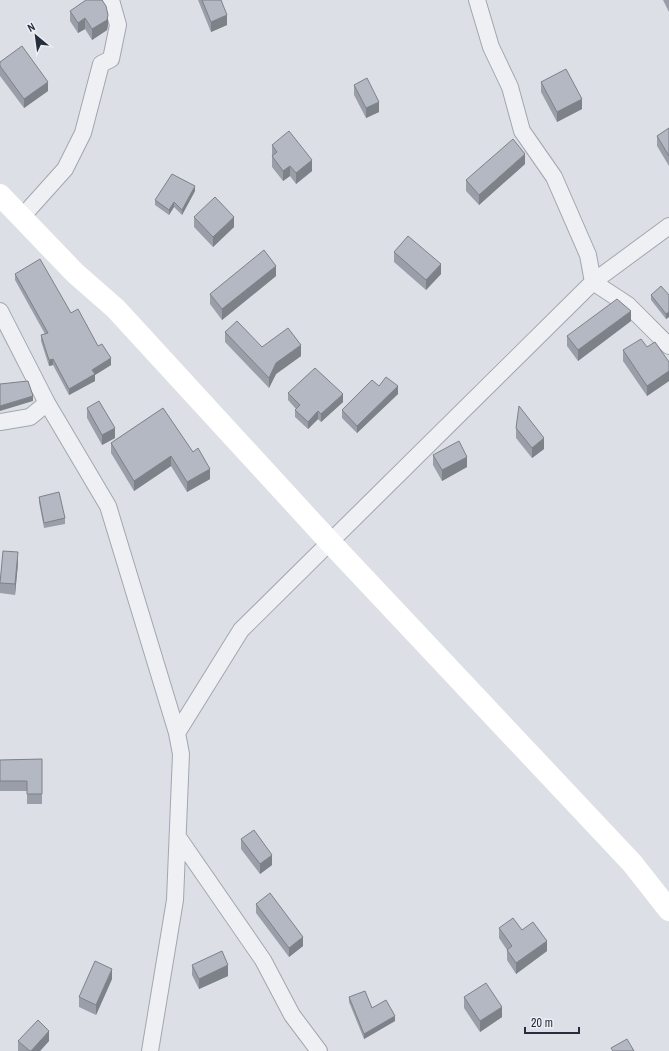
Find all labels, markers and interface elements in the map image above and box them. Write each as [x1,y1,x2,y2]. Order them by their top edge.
north arrow [16,16,56,56]
text: N [25,20,37,35]
scale bar [525,1009,579,1035]
text: 20 m [531,1015,553,1031]

